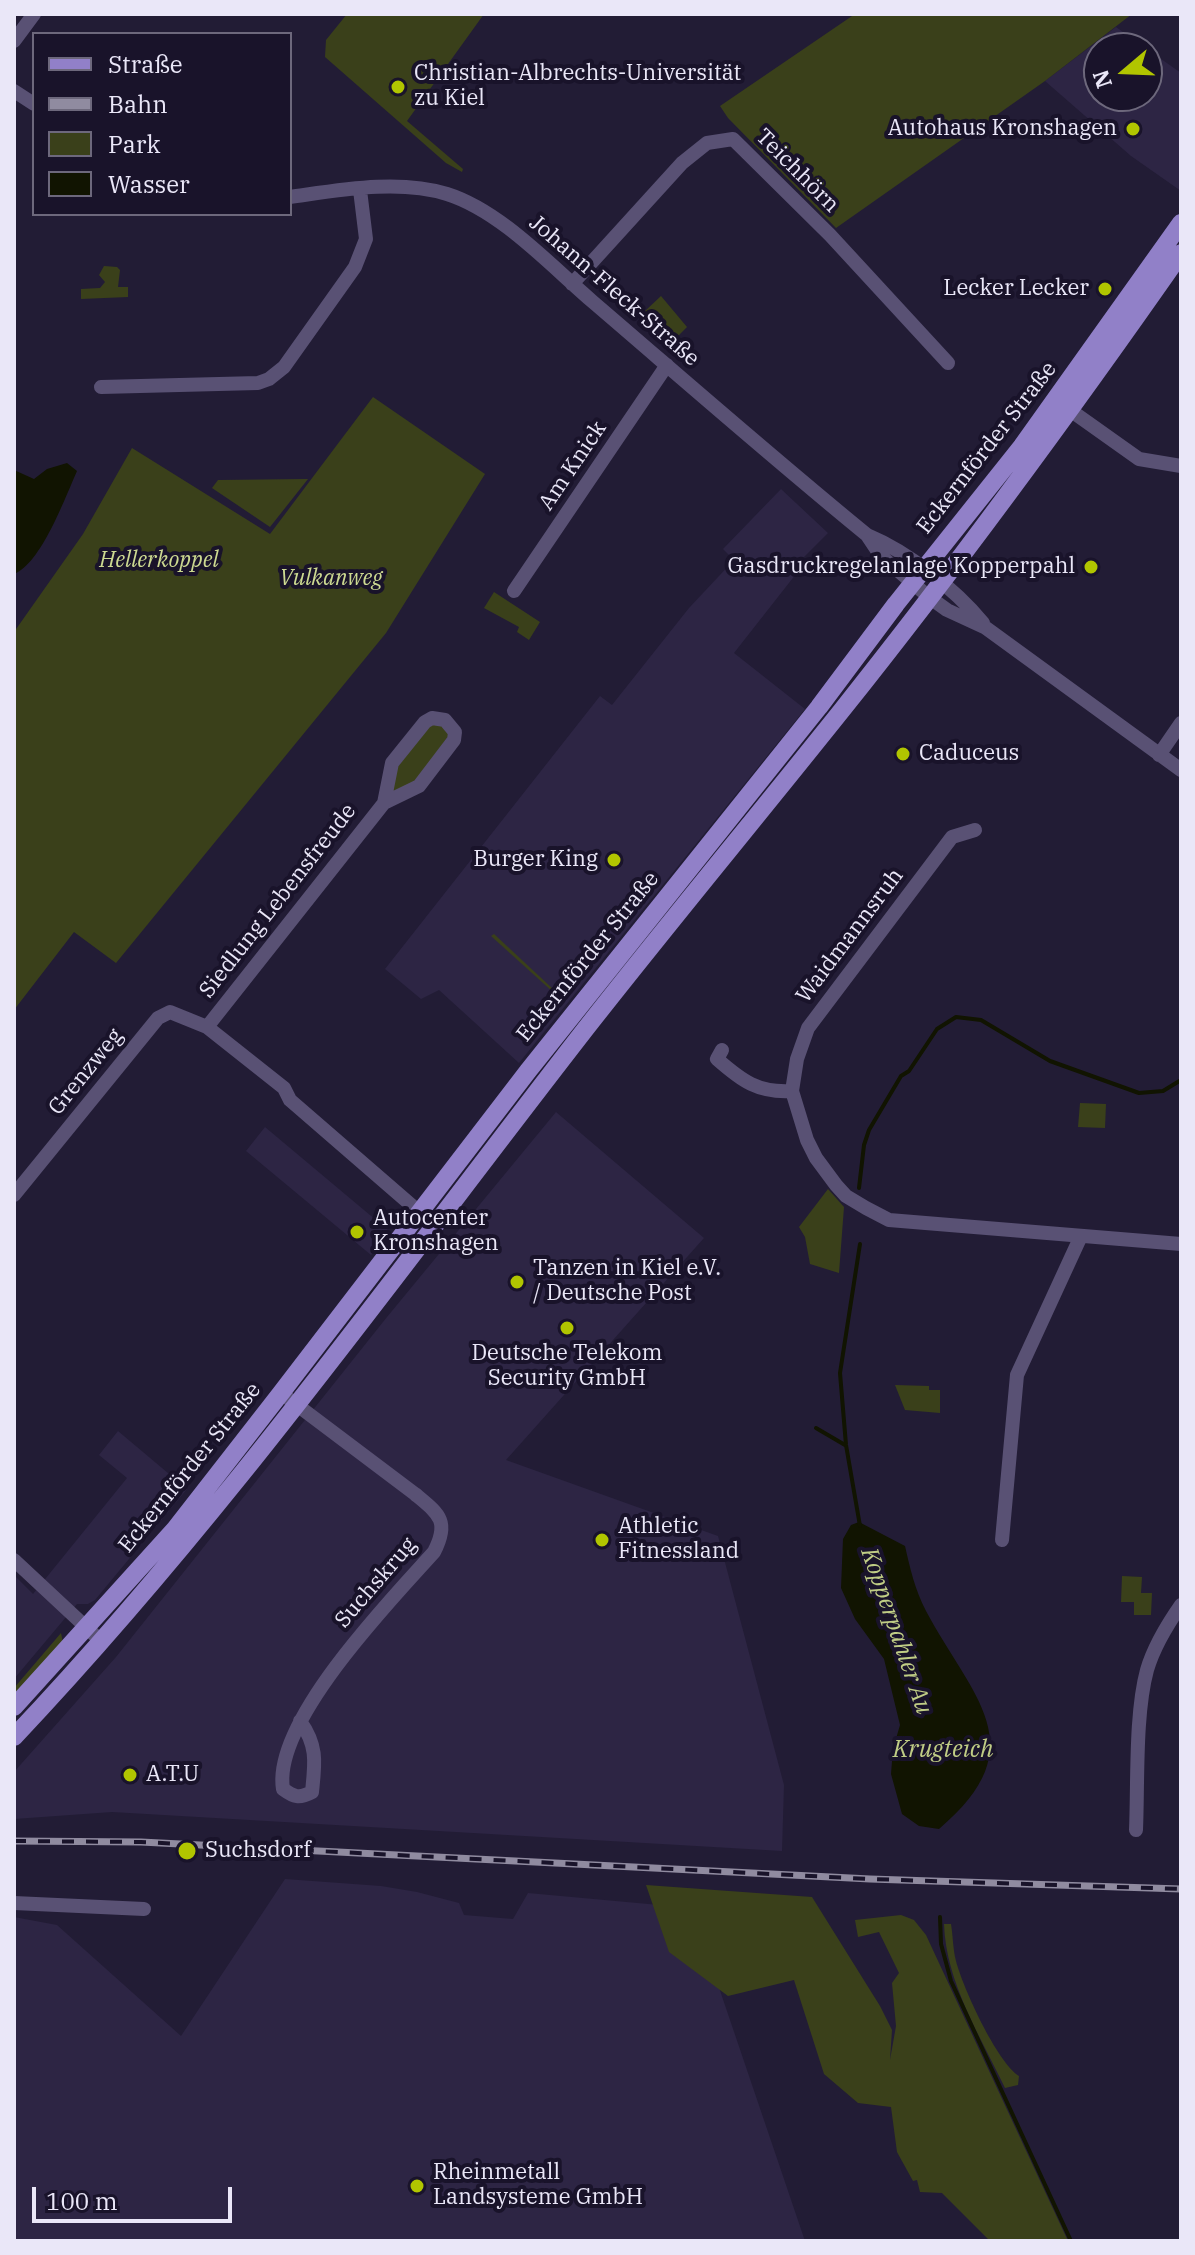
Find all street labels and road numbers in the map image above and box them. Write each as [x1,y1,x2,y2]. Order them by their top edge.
street label: Teichhörn [750,124,844,218]
street label: Johann-Fleck-Straße [523,210,705,372]
street label: Eckernförder Straße [912,357,1062,539]
street label: Am Knick [534,416,612,516]
street label: Siedlung Lebensfreude [194,799,362,1003]
street label: Waidmannsruh [791,864,909,1008]
street label: Eckernförder Straße [511,867,665,1047]
street label: Grenzweg [43,1024,129,1120]
street label: Eckernförder Straße [113,1378,267,1558]
street label: Suchskrug [330,1532,422,1634]

